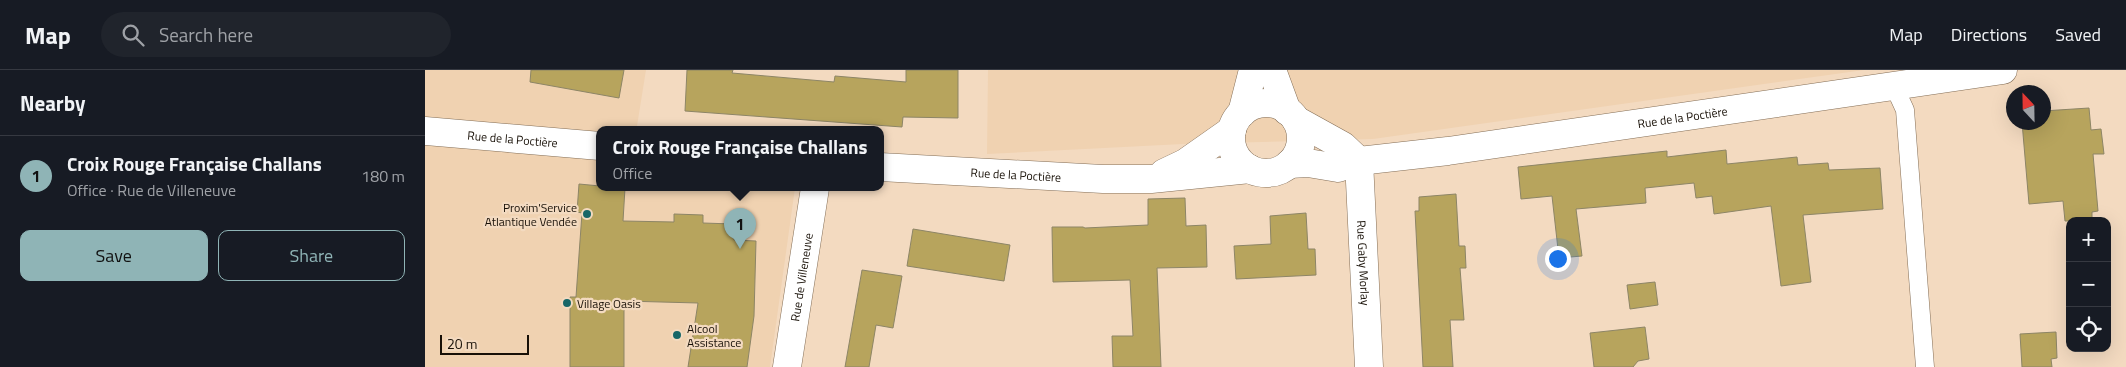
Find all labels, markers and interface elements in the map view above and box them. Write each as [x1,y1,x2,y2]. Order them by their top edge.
search box [101,12,451,57]
text: Map [25,17,71,53]
text: Search here [159,20,253,49]
icon: search [119,21,147,49]
text: Map [1889,21,1923,48]
text: Directions [1951,21,2027,48]
text: Saved [2055,21,2101,48]
north arrow [2006,85,2051,130]
text: Nearby [20,87,85,119]
street label: Rue de la Poctière [1636,101,1729,133]
street label: Rue de la Poctière [467,125,559,152]
popup [596,126,884,191]
text: Croix Rouge Française Challans [613,132,867,161]
text: Croix Rouge Française Challans [67,149,322,178]
text: Office [613,161,652,185]
street label: Rue de la Poctière [970,162,1062,186]
text: 1 [32,164,40,188]
text: 180 m [361,164,405,188]
text: Office · Rue de Villeneuve [67,178,236,202]
place label: Proxim'Service Atlantique Vendée [485,198,577,231]
marker: Proxim'Service Atlantique Vendée [581,208,593,220]
pin: 1 [724,208,756,249]
map controls [2066,217,2111,352]
button: + [2066,217,2111,262]
street label: Rue Gaby Morlay [1352,220,1376,306]
button: Save [20,230,208,281]
button: Share [218,230,405,281]
street label: Rue de Villeneuve [785,231,817,323]
your location [1545,246,1571,272]
button: − [2066,262,2111,307]
place label: Village Oasis [577,294,641,313]
marker: Village Oasis [561,297,573,309]
button: locate [2066,307,2111,352]
place label: Alcool Assistance [687,319,741,352]
marker: Alcool Assistance [671,329,683,341]
scale bar [440,332,529,355]
text: 20 m [447,333,477,354]

